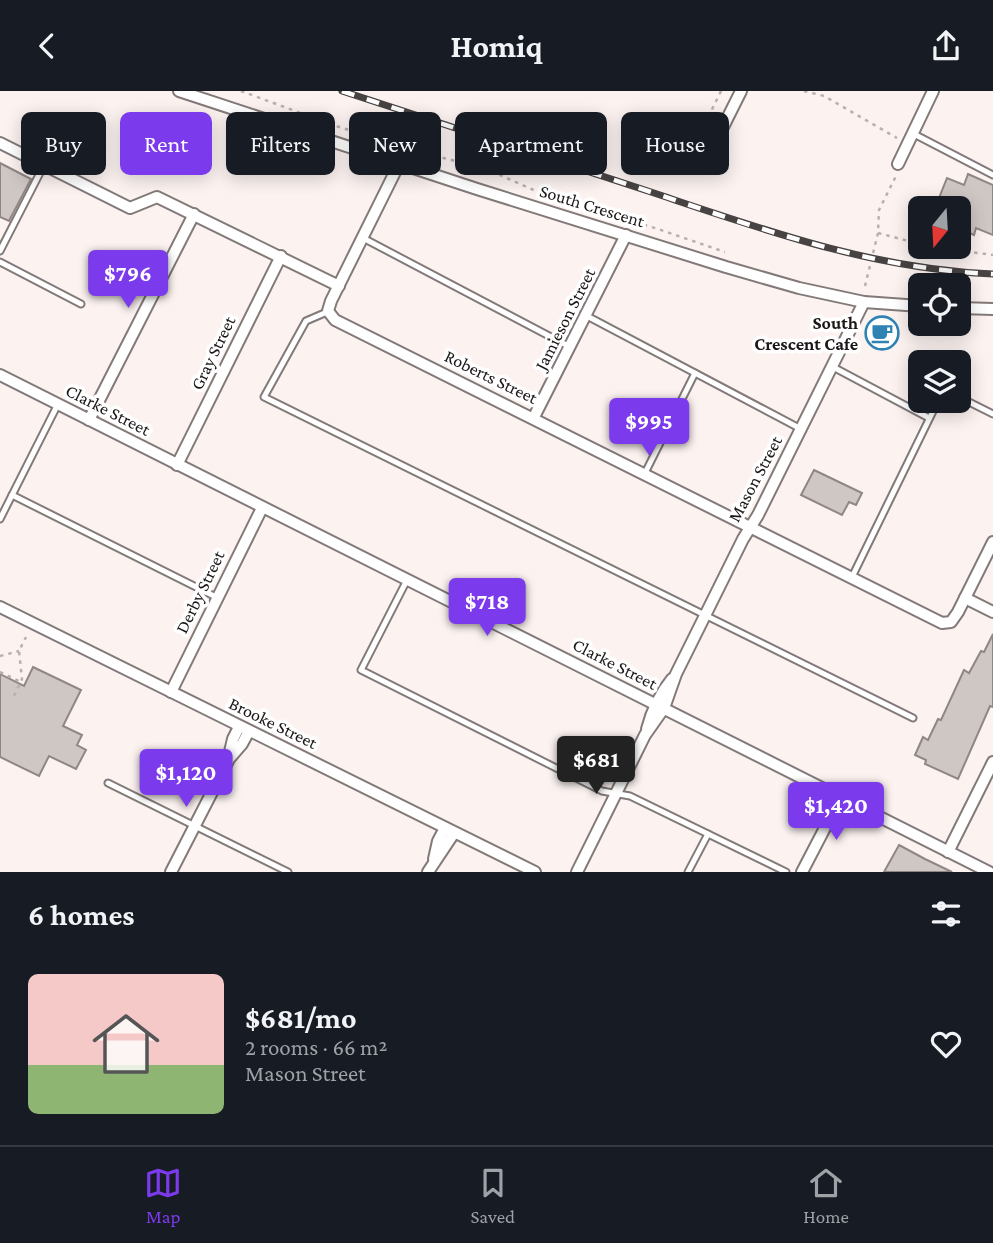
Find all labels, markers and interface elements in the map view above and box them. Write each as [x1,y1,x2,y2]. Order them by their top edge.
icon: back [28,27,66,65]
icon: share [927,27,965,65]
text: Homiq [450,28,543,64]
chip: Buy [21,112,106,175]
chip: Rent [120,112,212,175]
chip: Filters [226,112,335,175]
chip: New [349,112,441,175]
chip: Apartment [455,112,607,175]
chip: House [621,112,729,175]
street label: South Crescent [537,181,648,232]
north arrow [908,196,971,259]
map controls [908,196,971,413]
pin: $796 [87,251,169,310]
text: $796 [104,260,152,286]
street label: Jamieson Street [530,264,600,375]
button: locate [908,273,971,336]
street label: Gray Street [187,312,240,393]
place label: South Crescent Cafe [754,313,859,354]
cafe icon: South Crescent Cafe [863,314,901,352]
street label: Roberts Street [441,346,542,409]
button: layers [908,350,971,413]
street label: Clarke Street [63,380,154,440]
pin: $995 [608,399,690,458]
text: $995 [625,408,673,434]
street label: Mason Street [724,432,786,525]
street label: Derby Street [171,547,229,636]
pin: $718 [446,579,528,638]
text: $718 [465,588,509,614]
street label: Clarke Street [570,634,661,694]
street label: Brooke Street [226,693,321,753]
pin: $681 [555,737,637,796]
text: $681 [573,746,619,772]
pin: $1,120 [129,749,243,809]
text: $1,120 [156,759,216,785]
pin: $1,420 [779,783,893,842]
text: $1,420 [804,792,868,818]
icon: filters [927,895,965,933]
text: 6 homes [28,898,135,931]
text: $681/mo [245,1001,357,1034]
icon: home [84,1002,168,1086]
icon: heart [927,1025,965,1063]
text: 2 rooms · 66 m² [245,1034,388,1060]
text: Mason Street [245,1060,366,1086]
tab: Map [144,1164,182,1227]
tab: Saved [470,1164,515,1227]
tab: Home [803,1164,849,1227]

